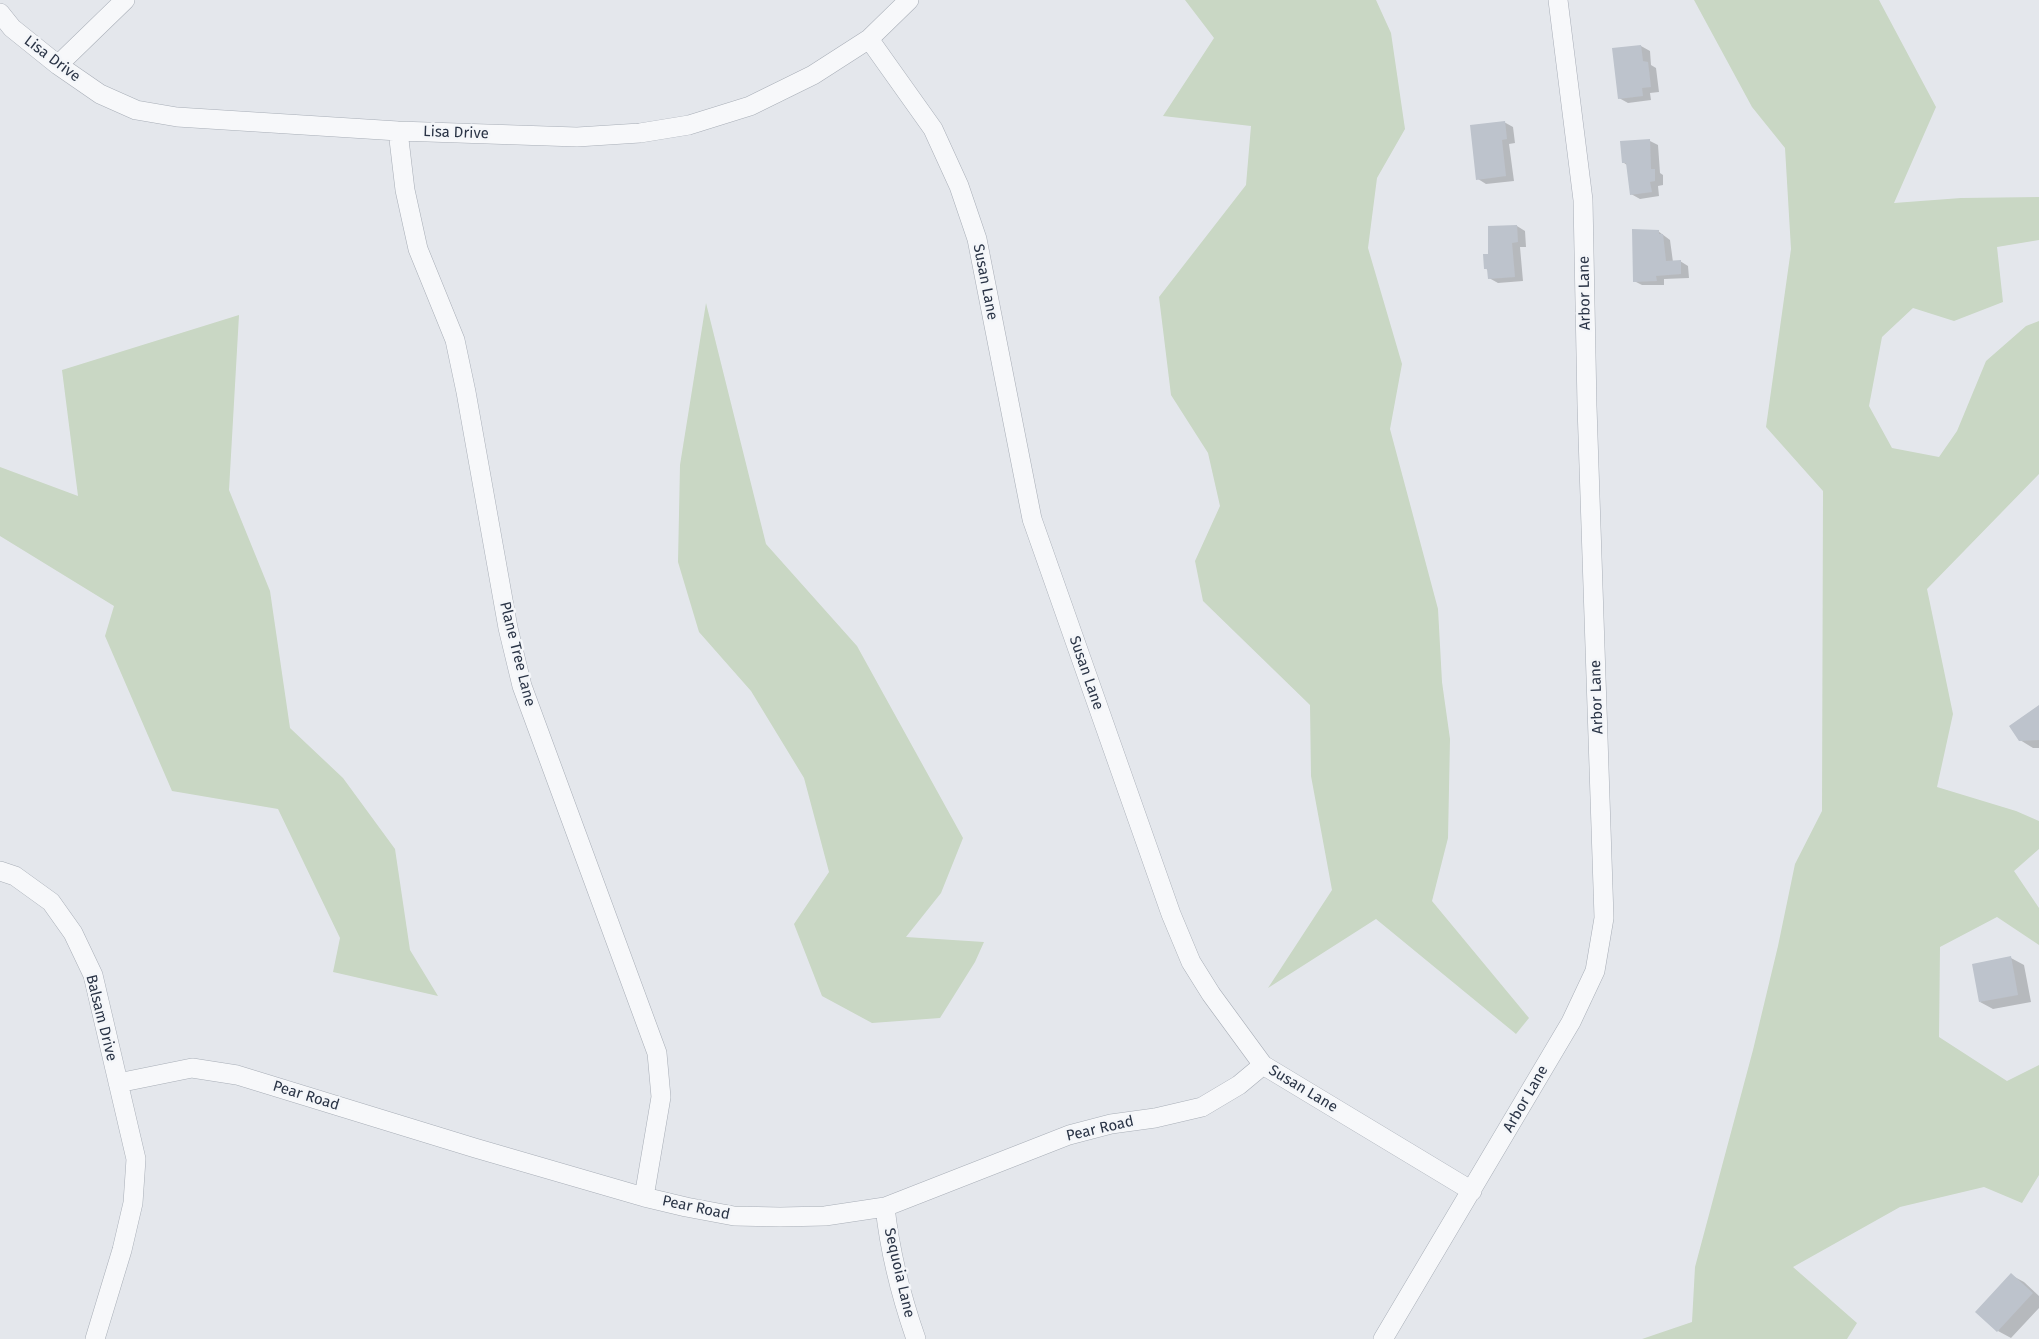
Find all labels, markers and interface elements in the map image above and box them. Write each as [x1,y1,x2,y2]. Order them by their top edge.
street label: Lisa Drive [20,32,84,86]
street label: Lisa Drive [423,123,489,143]
street label: Susan Lane [969,242,1001,322]
street label: Arbor Lane [1575,256,1595,330]
street label: Plane Tree Lane [495,600,539,708]
street label: Susan Lane [1065,634,1107,712]
street label: Arbor Lane [1587,660,1607,734]
street label: Balsam Drive [82,973,120,1063]
street label: Susan Lane [1265,1061,1341,1117]
street label: Arbor Lane [1500,1062,1552,1136]
street label: Pear Road [270,1077,342,1115]
street label: Pear Road [1064,1112,1136,1146]
street label: Pear Road [660,1192,732,1224]
street label: Sequoia Lane [880,1226,918,1320]

